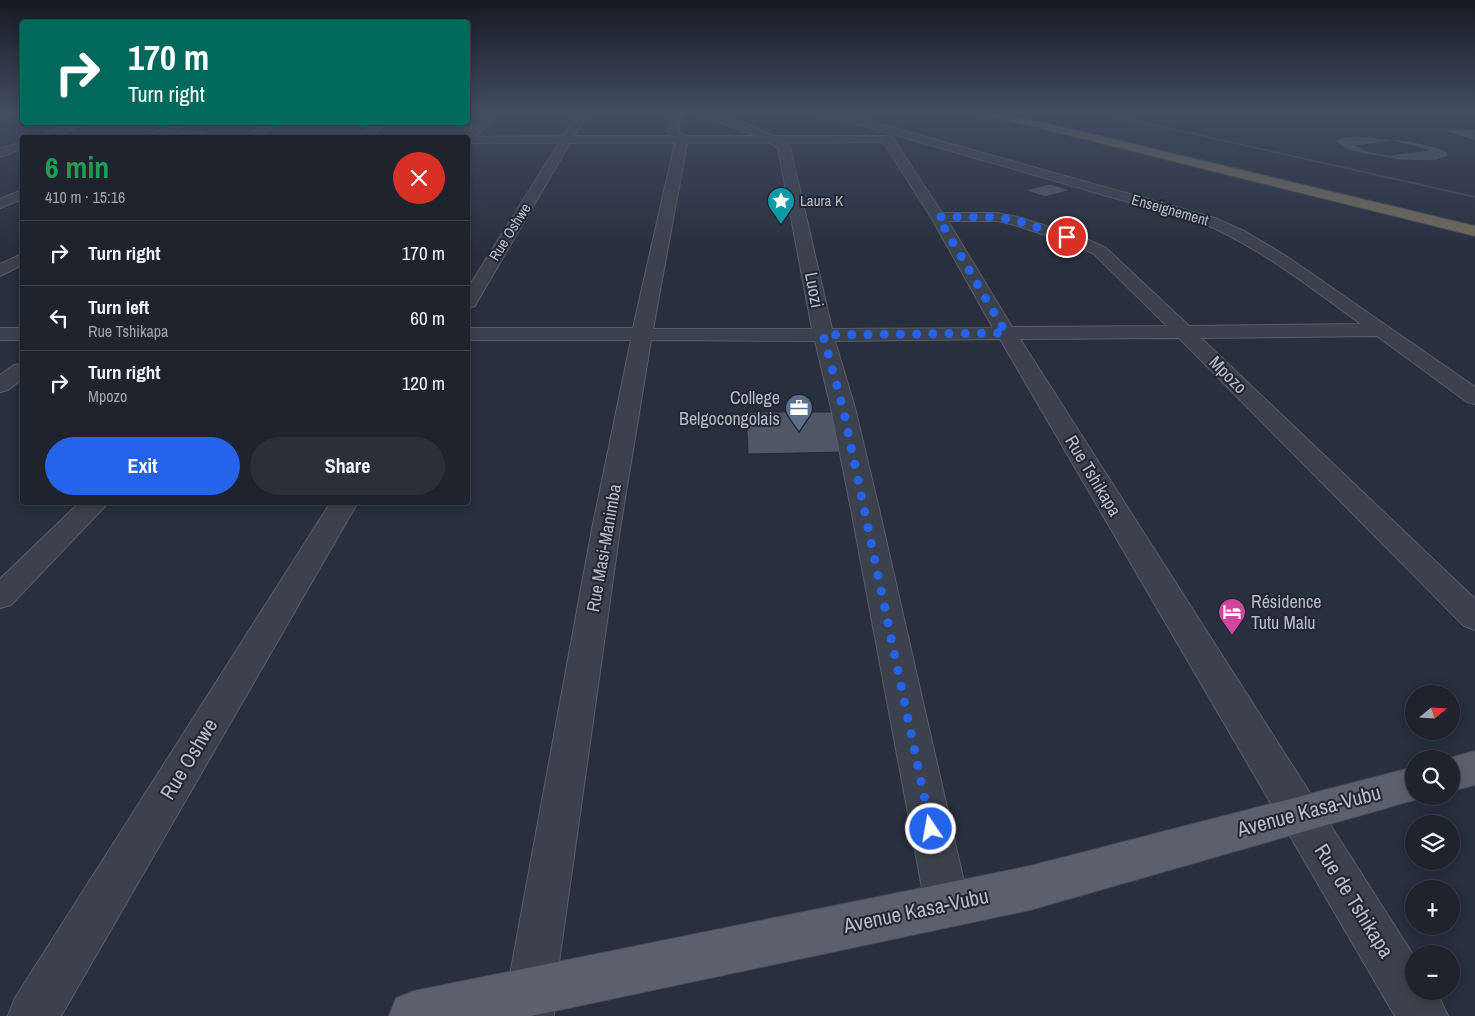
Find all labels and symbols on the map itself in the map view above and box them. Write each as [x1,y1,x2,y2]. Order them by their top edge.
place icon: Laura K [766,186,796,225]
street label: Enseignement [1129,188,1212,231]
place label: Laura K [800,190,844,211]
street label: Rue Oshwe [484,199,536,265]
pin [1046,216,1088,258]
street label: Luozi [799,270,830,310]
street label: Mpozo [1204,350,1253,399]
place label: College Belgocongolais [679,385,780,431]
office icon: College Belgocongolais [784,393,814,432]
street label: Rue Tshikapa [1059,431,1127,521]
street label: Rue Masi-Manimba [580,482,627,614]
place label: Résidence Tutu Malu [1251,589,1322,635]
hotel icon: Résidence Tutu Malu [1217,597,1247,636]
north arrow [1405,685,1460,740]
street label: Rue Oshwe [153,713,224,805]
street label: Avenue Kasa-Vubu [1233,777,1384,844]
position arrow [904,802,956,854]
street label: Rue de Tshikapa [1308,838,1401,964]
street label: Avenue Kasa-Vubu [840,881,991,940]

